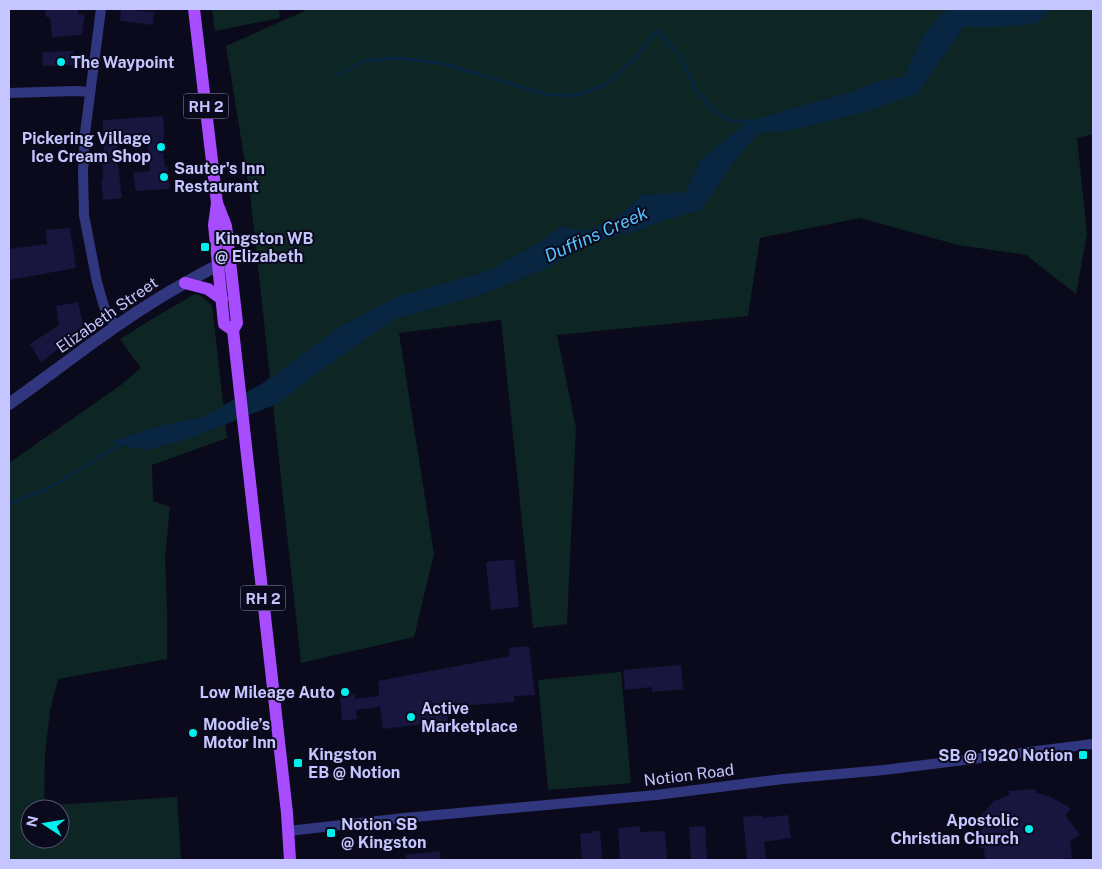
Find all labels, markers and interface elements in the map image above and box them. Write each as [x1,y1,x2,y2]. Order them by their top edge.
place label: The Waypoint [71,53,175,72]
marker: The Waypoint [55,56,67,68]
road number: RH 2 [184,94,228,118]
place label: Pickering Village Ice Cream Shop [22,129,151,166]
marker: Pickering Village Ice Cream Shop [155,141,167,153]
place label: Sauter's Inn Restaurant [174,159,265,196]
marker: Sauter's Inn Restaurant [158,171,170,183]
water label: Duffins Creek [541,202,651,266]
place label: Kingston WB @ Elizabeth [215,229,313,266]
marker: Kingston WB @ Elizabeth [199,241,211,253]
street label: Elizabeth Street [53,273,161,357]
road number: RH 2 [240,586,286,610]
place label: Low Mileage Auto [200,683,335,702]
marker: Low Mileage Auto [339,686,351,698]
place label: Active Marketplace [421,699,518,736]
marker: Active Marketplace [405,711,417,723]
place label: Moodie’s Motor Inn [203,715,276,752]
marker: Moodie’s Motor Inn [187,727,199,739]
place label: Kingston EB @ Notion [308,745,400,782]
place label: SB @ 1920 Notion [938,746,1073,765]
marker: SB @ 1920 Notion [1077,749,1089,761]
marker: Kingston EB @ Notion [292,757,304,769]
street label: Notion Road [643,760,735,790]
north arrow [20,799,70,849]
place label: Apostolic Christian Church [890,811,1019,848]
text: N [23,814,41,828]
place label: Notion SB @ Kingston [341,815,426,852]
marker: Apostolic Christian Church [1023,823,1035,835]
marker: Notion SB @ Kingston [325,827,337,839]

